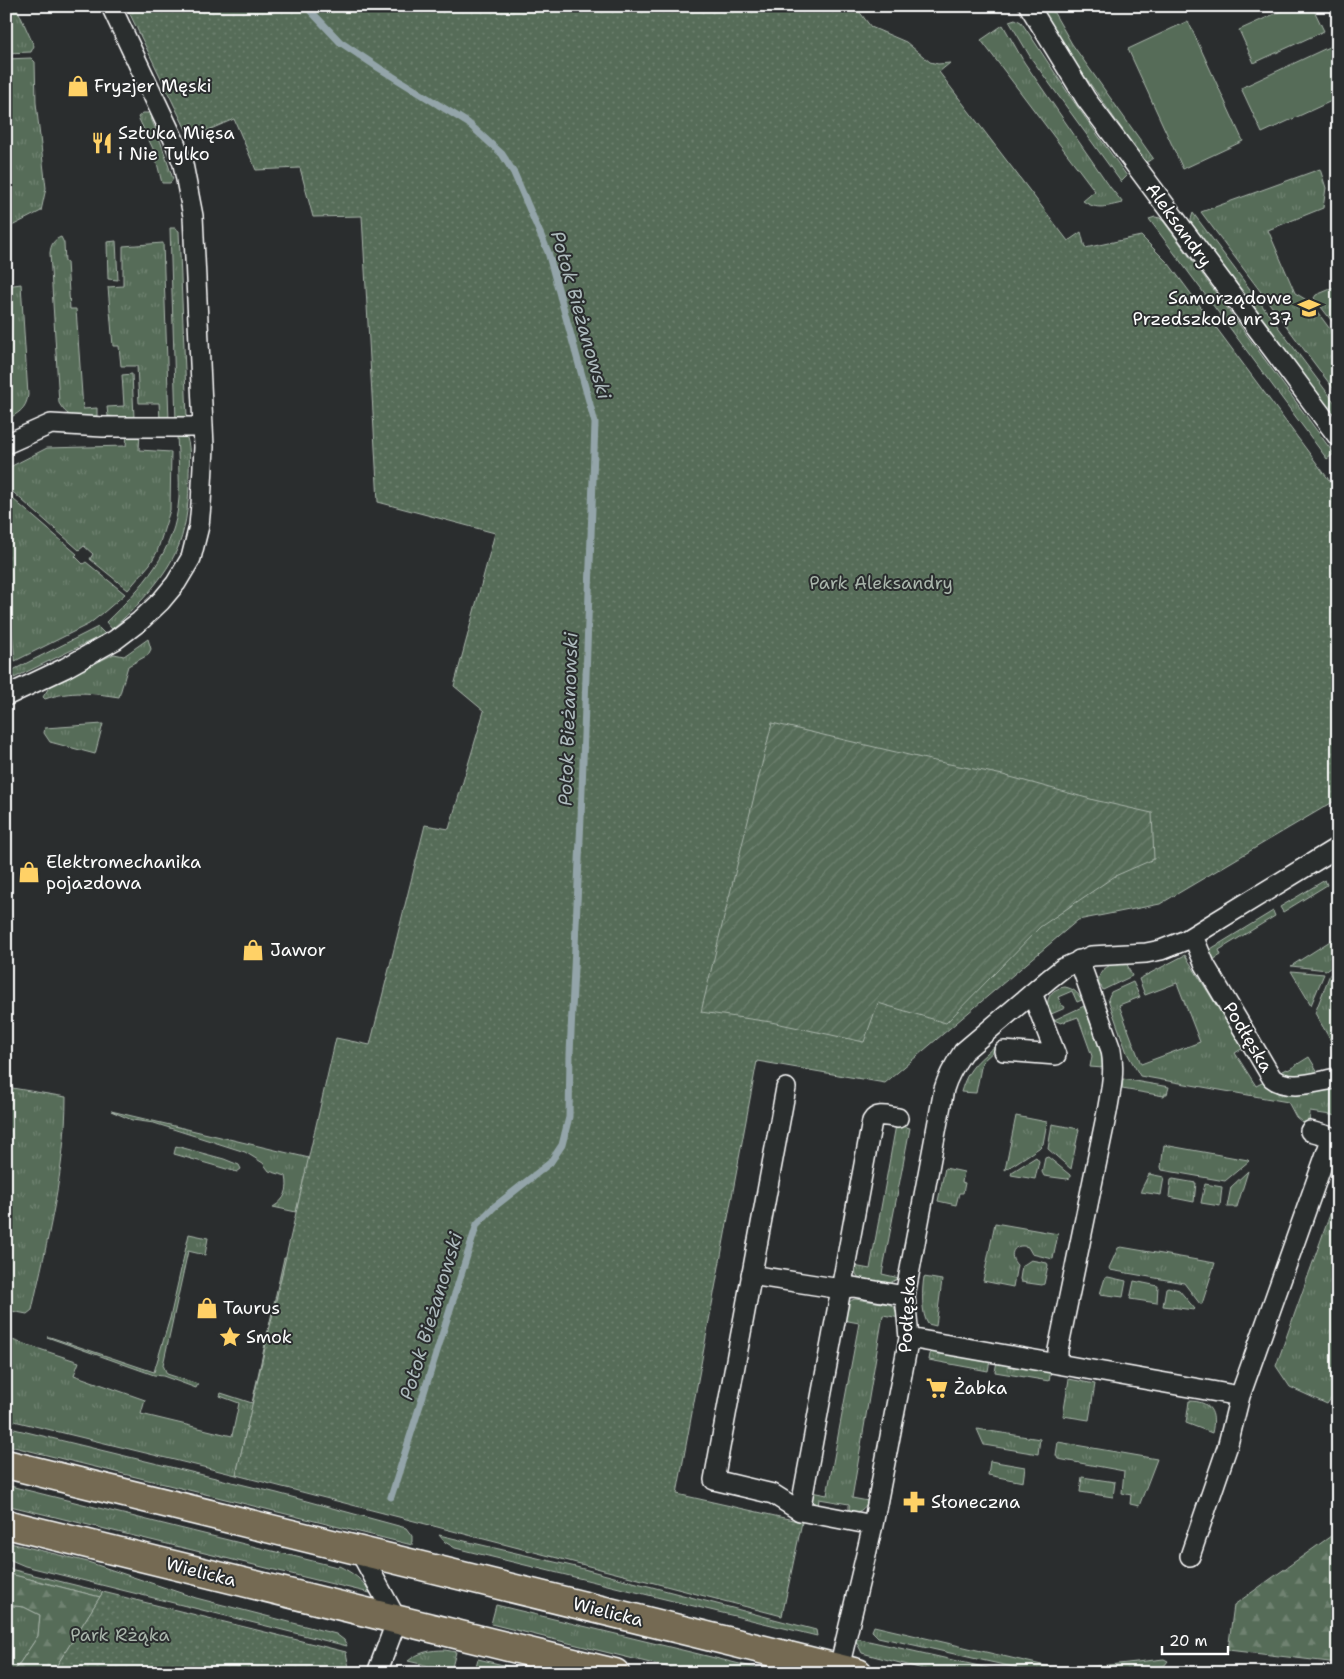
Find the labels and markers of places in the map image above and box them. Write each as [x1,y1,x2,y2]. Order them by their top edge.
shop icon: Fryzjer Męski [65,73,91,99]
place label: Fryzjer Męski [94,74,212,98]
place label: Sztuka Mięsa i Nie Tylko [118,121,235,166]
restaurant icon: Sztuka Mięsa i Nie Tylko [89,130,115,156]
place label: Samorządowe Przedszkole nr 37 [1132,286,1292,331]
school or university icon: Samorządowe Przedszkole nr 37 [1296,295,1322,321]
place label: Elektromechanika pojazdowa [46,850,201,895]
shop icon: Elektromechanika pojazdowa [16,859,42,885]
shop icon: Jawor [240,937,266,963]
place label: Jawor [270,938,326,962]
shop icon: Taurus [194,1295,220,1321]
place label: Taurus [223,1296,280,1320]
place icon: Smok [217,1324,243,1350]
place label: Smok [246,1325,292,1349]
supermarket icon: Żabka [924,1375,950,1401]
place label: Żabka [954,1376,1007,1400]
pharmacy icon: Słoneczna [901,1489,927,1515]
place label: Słoneczna [931,1490,1020,1514]

